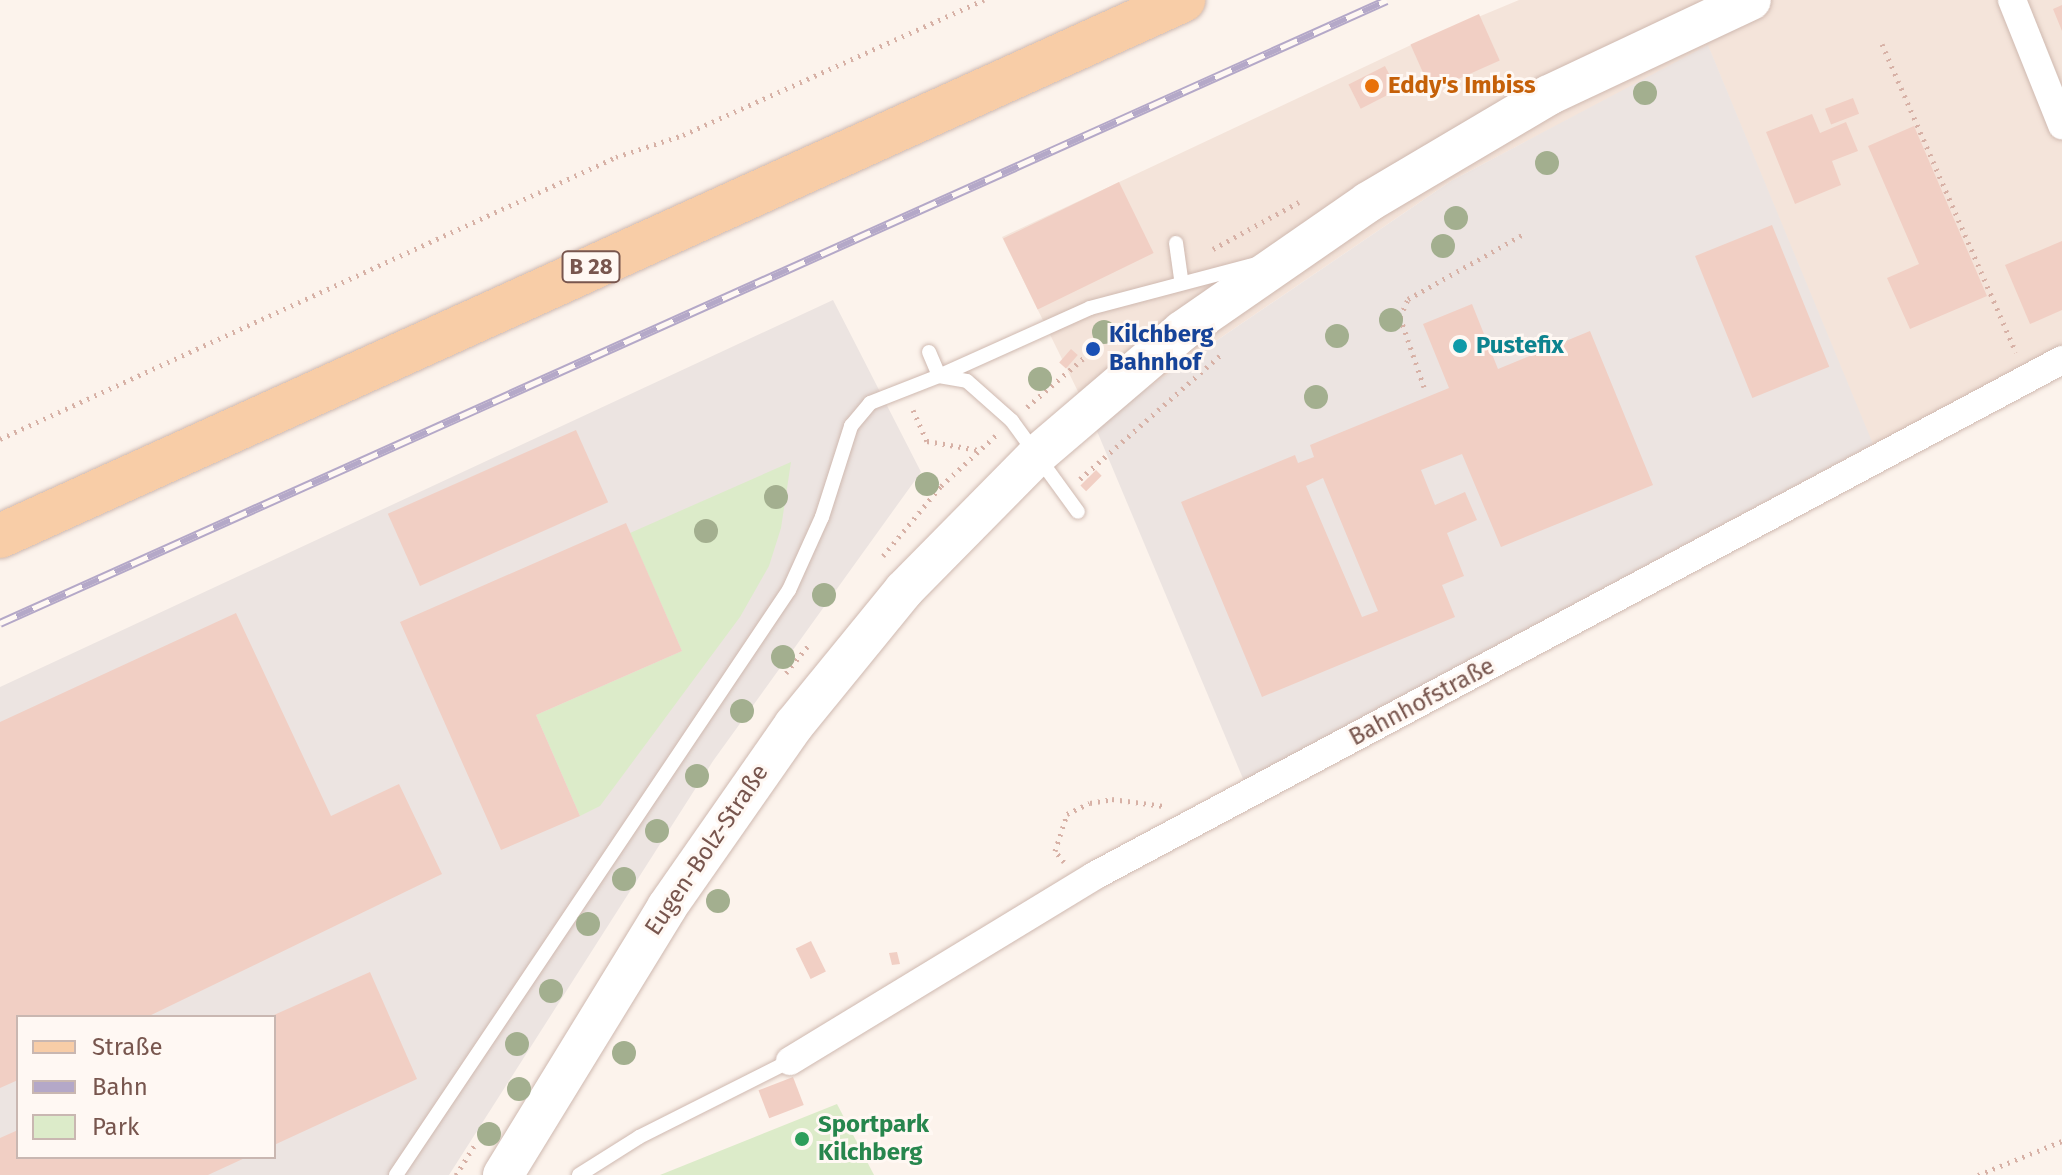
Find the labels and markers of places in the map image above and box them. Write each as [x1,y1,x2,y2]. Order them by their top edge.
place label: Eddy's Imbiss [1388,72,1536,100]
marker: Eddy's Imbiss [1363,77,1381,95]
place label: Kilchberg Bahnhof [1109,321,1213,377]
place label: Pustefix [1476,332,1564,360]
marker: Pustefix [1451,337,1469,355]
marker: Kilchberg Bahnhof [1084,340,1102,358]
place label: Sportpark Kilchberg [818,1111,929,1167]
marker: Sportpark Kilchberg [793,1130,811,1148]

